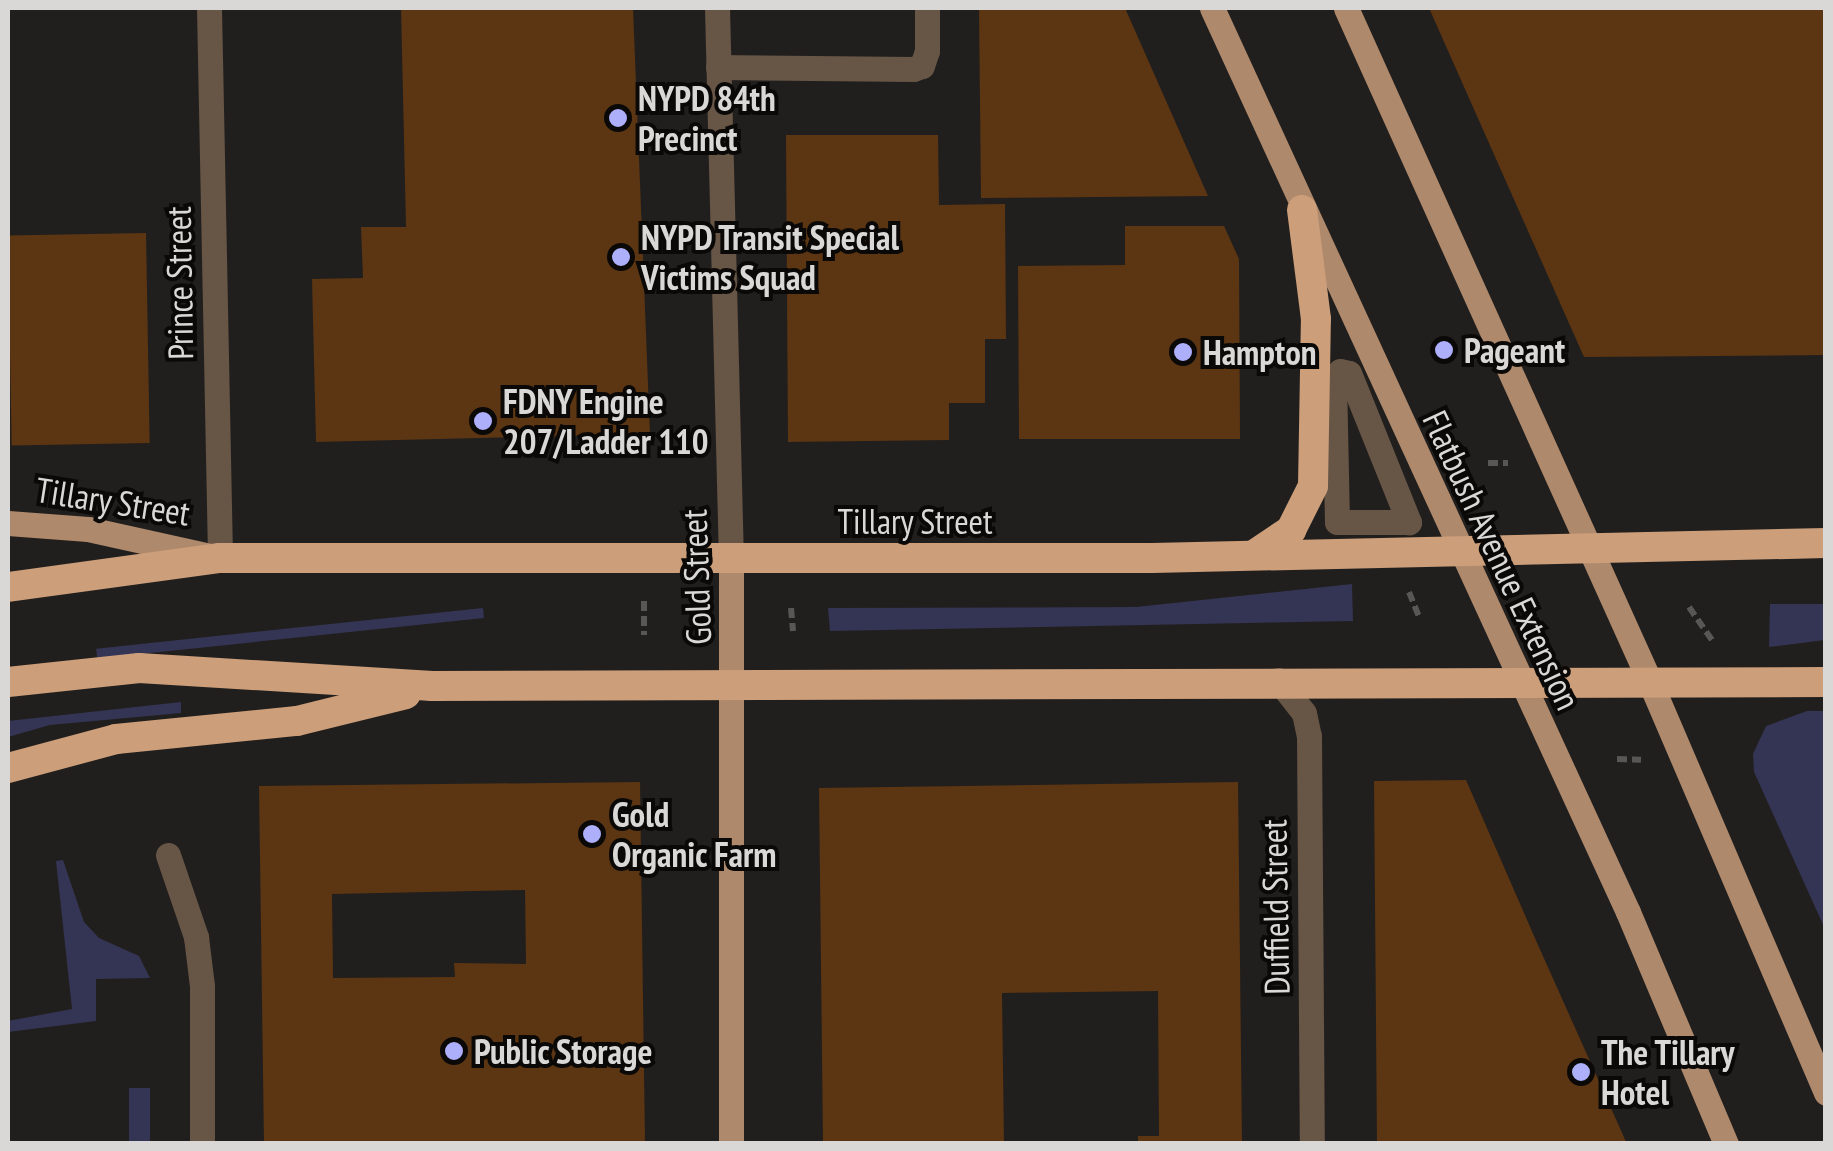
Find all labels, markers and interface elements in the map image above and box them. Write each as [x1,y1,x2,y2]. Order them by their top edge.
place label: NYPD 84th Precinct [638,77,776,159]
marker: NYPD 84th Precinct [607,107,629,129]
street label: Prince Street [157,206,201,360]
place label: NYPD Transit Special Victims Squad [641,216,900,298]
marker: NYPD Transit Special Victims Squad [610,246,632,268]
place label: Pageant [1464,329,1565,371]
place label: Hampton [1203,331,1316,373]
marker: Pageant [1433,339,1455,361]
marker: Hampton [1172,341,1194,363]
place label: FDNY Engine 207/Ladder 110 [503,380,708,462]
street label: Flatbush Avenue Extension [1414,404,1590,716]
marker: FDNY Engine 207/Ladder 110 [472,410,494,432]
street label: Tillary Street [33,468,193,534]
street label: Tillary Street [837,500,993,542]
street label: Gold Street [673,509,719,645]
place label: Gold Organic Farm [612,793,777,875]
street label: Duffield Street [1252,819,1298,995]
marker: Gold Organic Farm [581,823,603,845]
place label: Public Storage [474,1030,653,1072]
place label: The Tillary Hotel [1601,1031,1736,1113]
marker: Public Storage [443,1040,465,1062]
marker: The Tillary Hotel [1570,1061,1592,1083]

